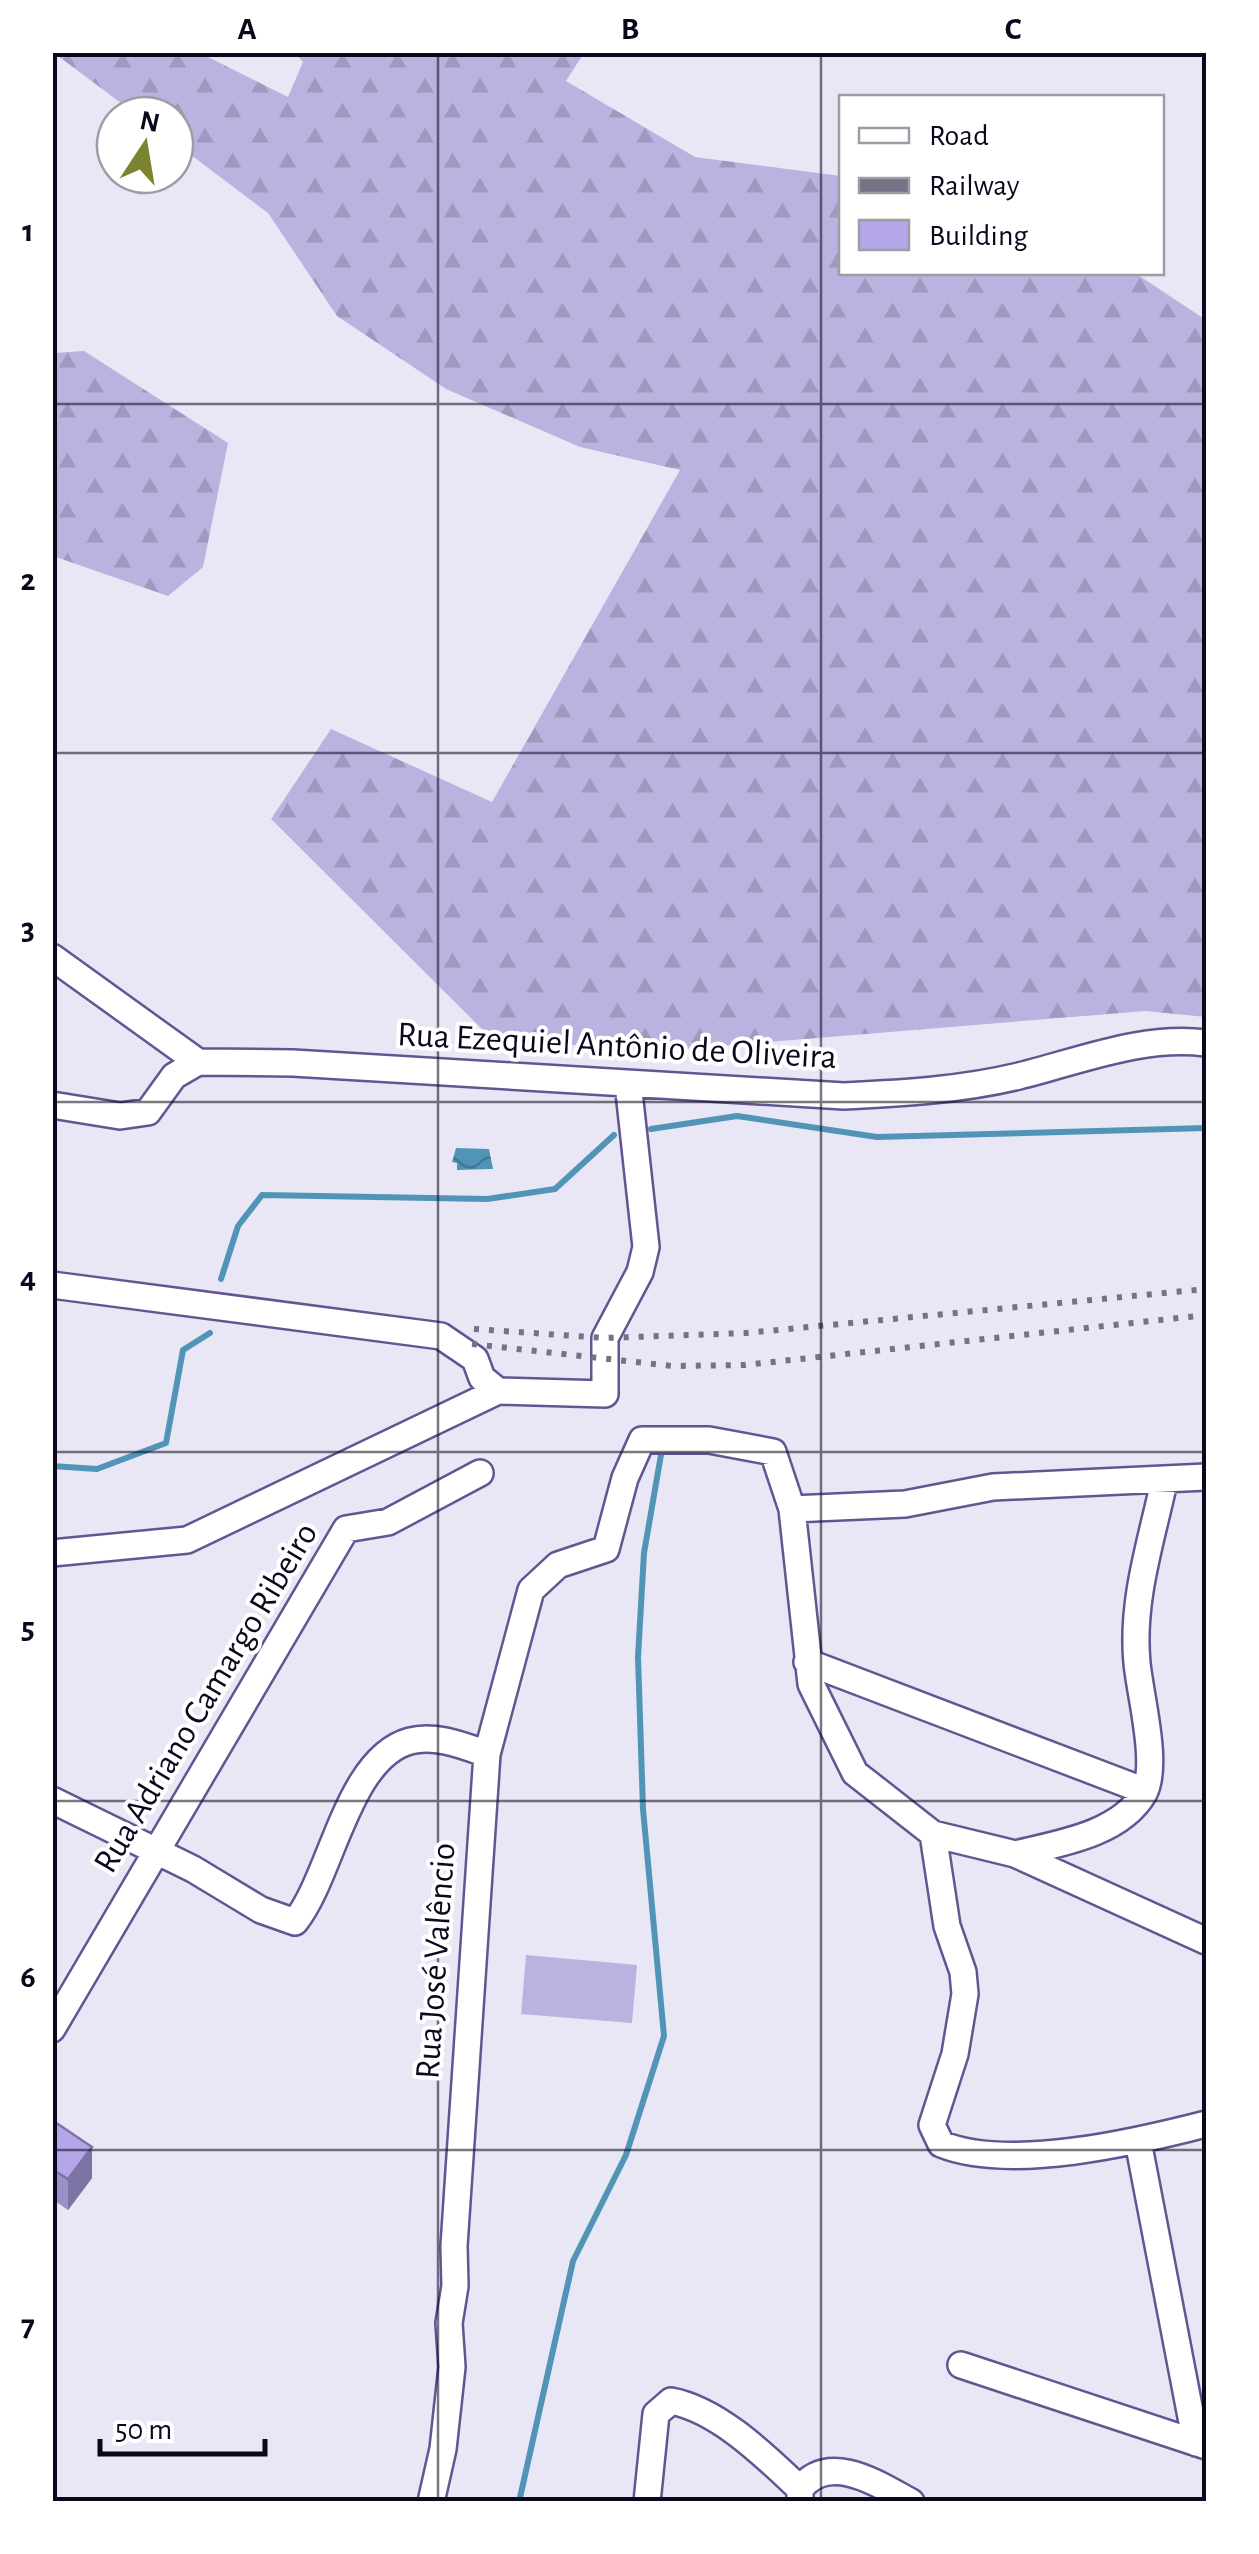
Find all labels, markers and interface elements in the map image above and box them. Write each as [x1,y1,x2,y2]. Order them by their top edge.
text: A [237,13,257,45]
text: B [621,13,639,45]
text: C [1005,13,1022,45]
north arrow [95,95,195,195]
legend [839,95,1164,275]
text: N [137,107,162,138]
text: Road [929,121,989,151]
text: Railway [929,171,1020,201]
text: 1 [22,215,34,247]
text: Building [929,221,1028,251]
text: 2 [20,564,36,596]
text: 3 [21,913,35,945]
street label: Rua Ezequiel Antônio de Oliveira [396,1017,838,1075]
text: 4 [20,1262,36,1294]
street label: Rua Adriano Camargo Ribeiro [88,1517,324,1879]
text: 5 [21,1612,35,1644]
street label: Rua José Valêncio [410,1842,462,2080]
text: 6 [20,1961,36,1993]
text: 7 [21,2310,35,2342]
scale bar [100,2394,265,2456]
text: 50 m [115,2415,172,2445]

